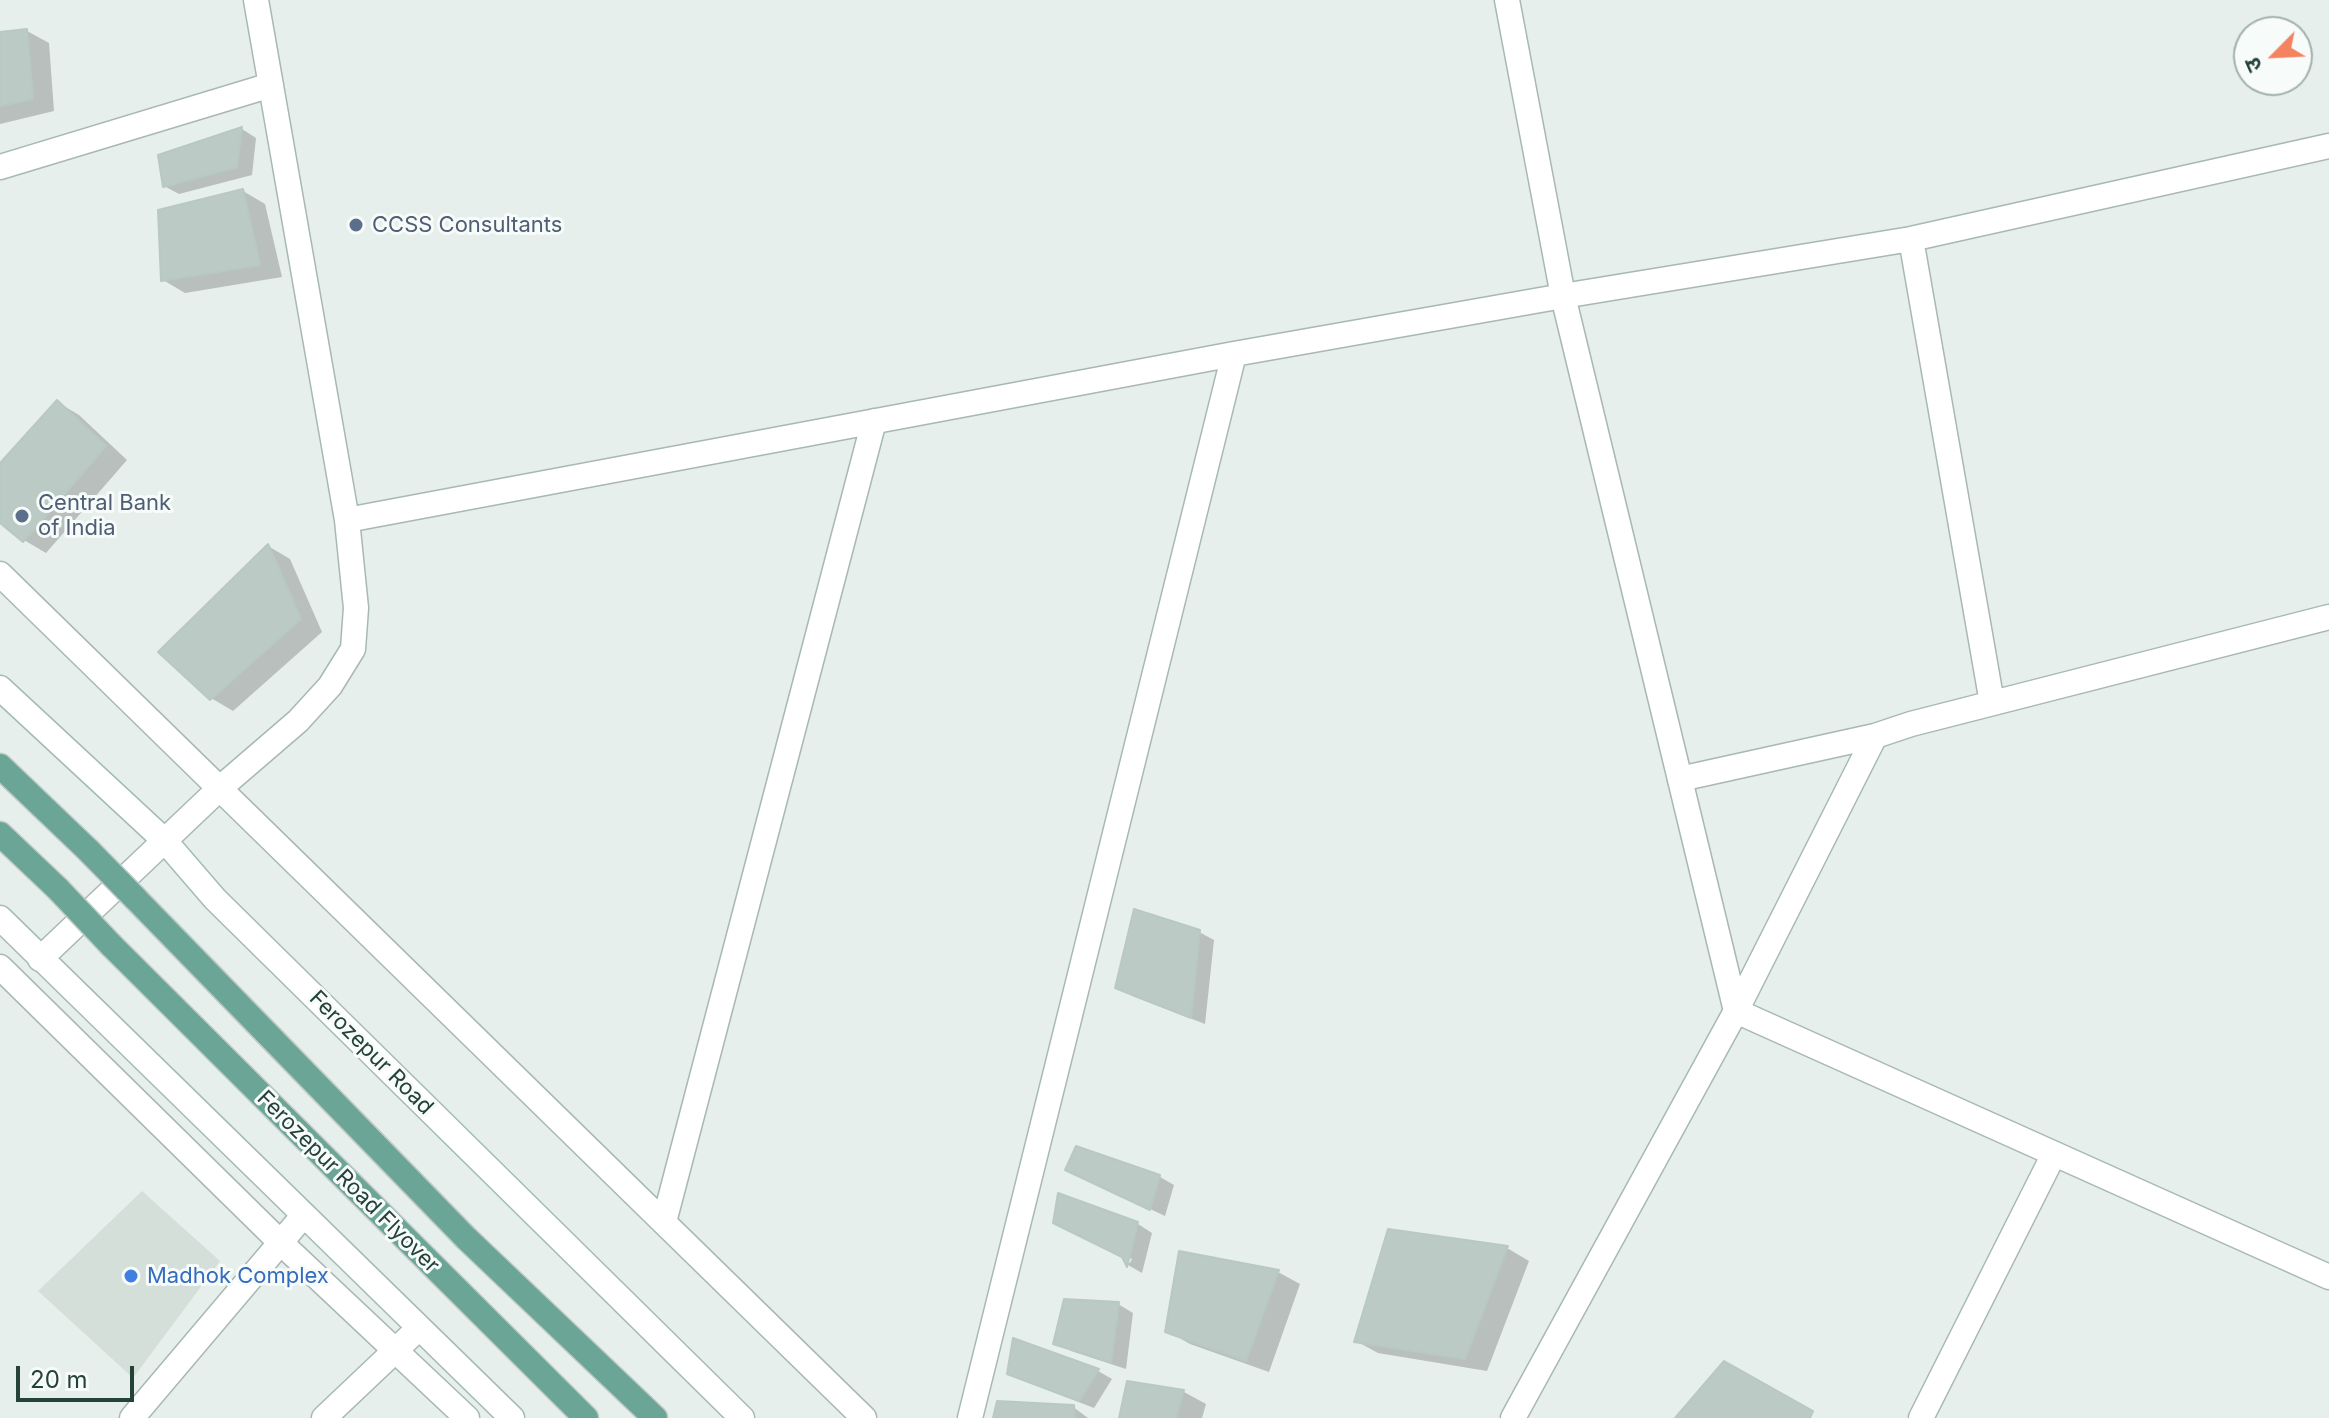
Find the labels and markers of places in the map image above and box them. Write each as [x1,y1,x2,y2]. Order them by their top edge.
place label: CCSS Consultants [372,212,562,238]
marker: CCSS Consultants [347,216,365,234]
place label: Central Bank of India [38,490,171,542]
marker: Central Bank of India [13,507,31,525]
place label: Madhok Complex [147,1263,329,1289]
marker: Madhok Complex [122,1267,140,1285]

